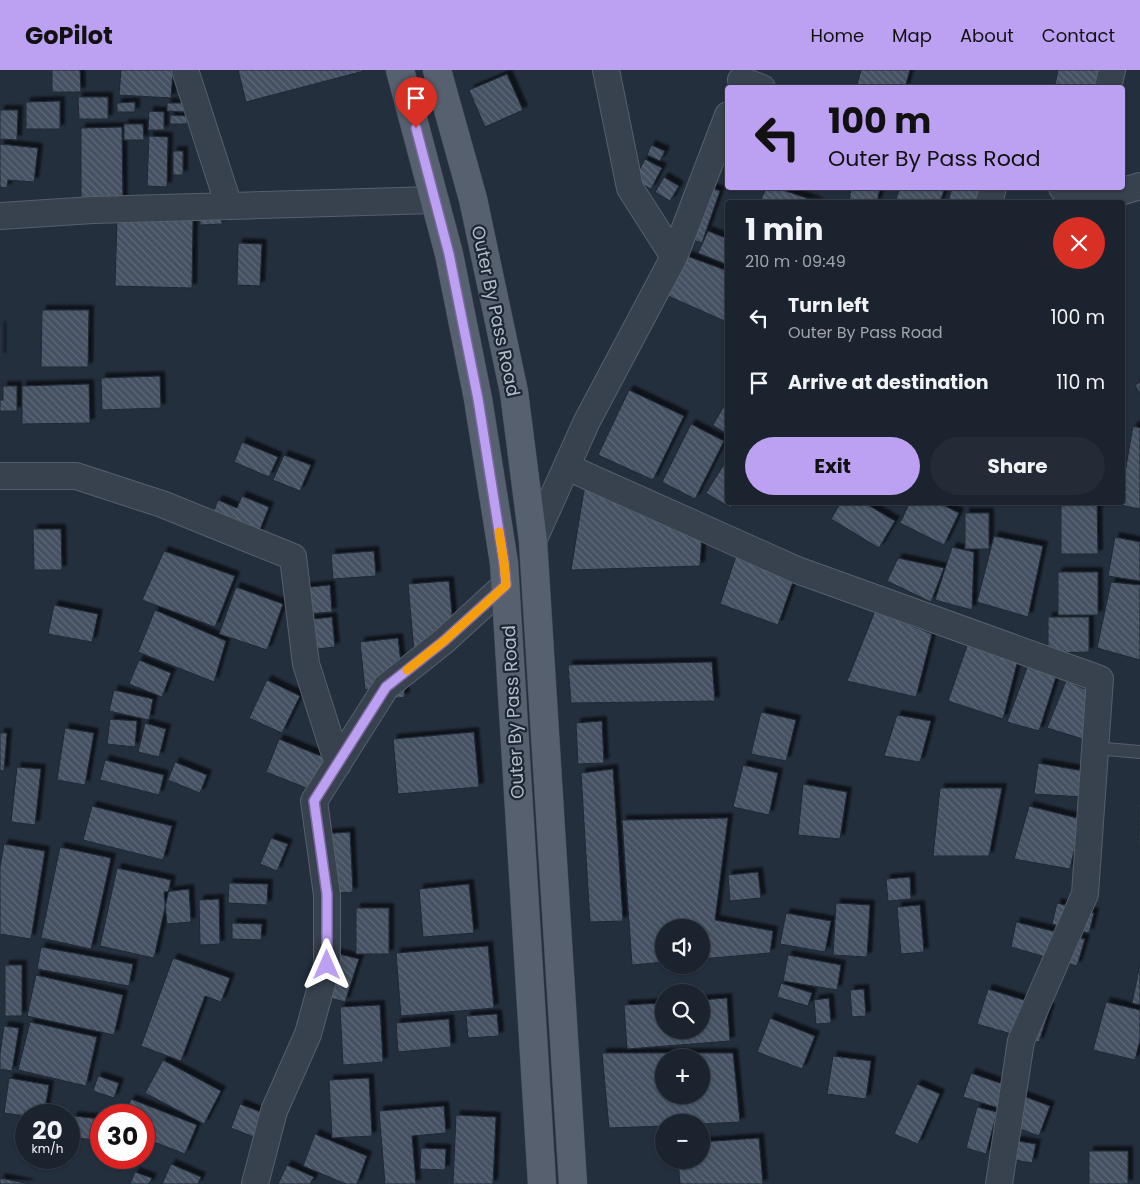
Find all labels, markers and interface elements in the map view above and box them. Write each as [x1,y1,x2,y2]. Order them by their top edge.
text: GoPilot [25,19,113,52]
text: Home [810,23,864,48]
text: Map [892,23,932,48]
text: About [960,23,1014,48]
text: Contact [1042,23,1115,48]
pin [395,77,437,128]
icon: arrive [402,84,430,112]
text: 100 m [828,96,931,145]
icon: left [745,105,810,170]
text: Outer By Pass Road [828,143,1041,174]
text: 1 min [745,208,823,251]
button: close [1053,217,1105,269]
street label: Outer By Pass Road [466,223,526,399]
text: 210 m · 09:49 [745,250,846,273]
text: Turn left [788,292,869,319]
icon: left [745,304,773,332]
text: 100 m [1050,304,1105,331]
text: Outer By Pass Road [788,321,943,344]
icon: arrive [745,369,773,397]
text: Arrive at destination [788,369,989,396]
text: 110 m [1056,369,1105,396]
button: Exit [745,437,920,495]
button: Share [930,437,1105,495]
street label: Outer By Pass Road [496,625,530,799]
map controls [655,919,710,1169]
button: sound [655,919,710,974]
position arrow [300,938,352,990]
button: search [655,984,710,1039]
button: + [655,1049,710,1104]
speed limit sign: 30 [90,1104,155,1169]
text: 20 [32,1113,63,1148]
button: − [655,1114,710,1169]
text: km/h [32,1140,63,1157]

